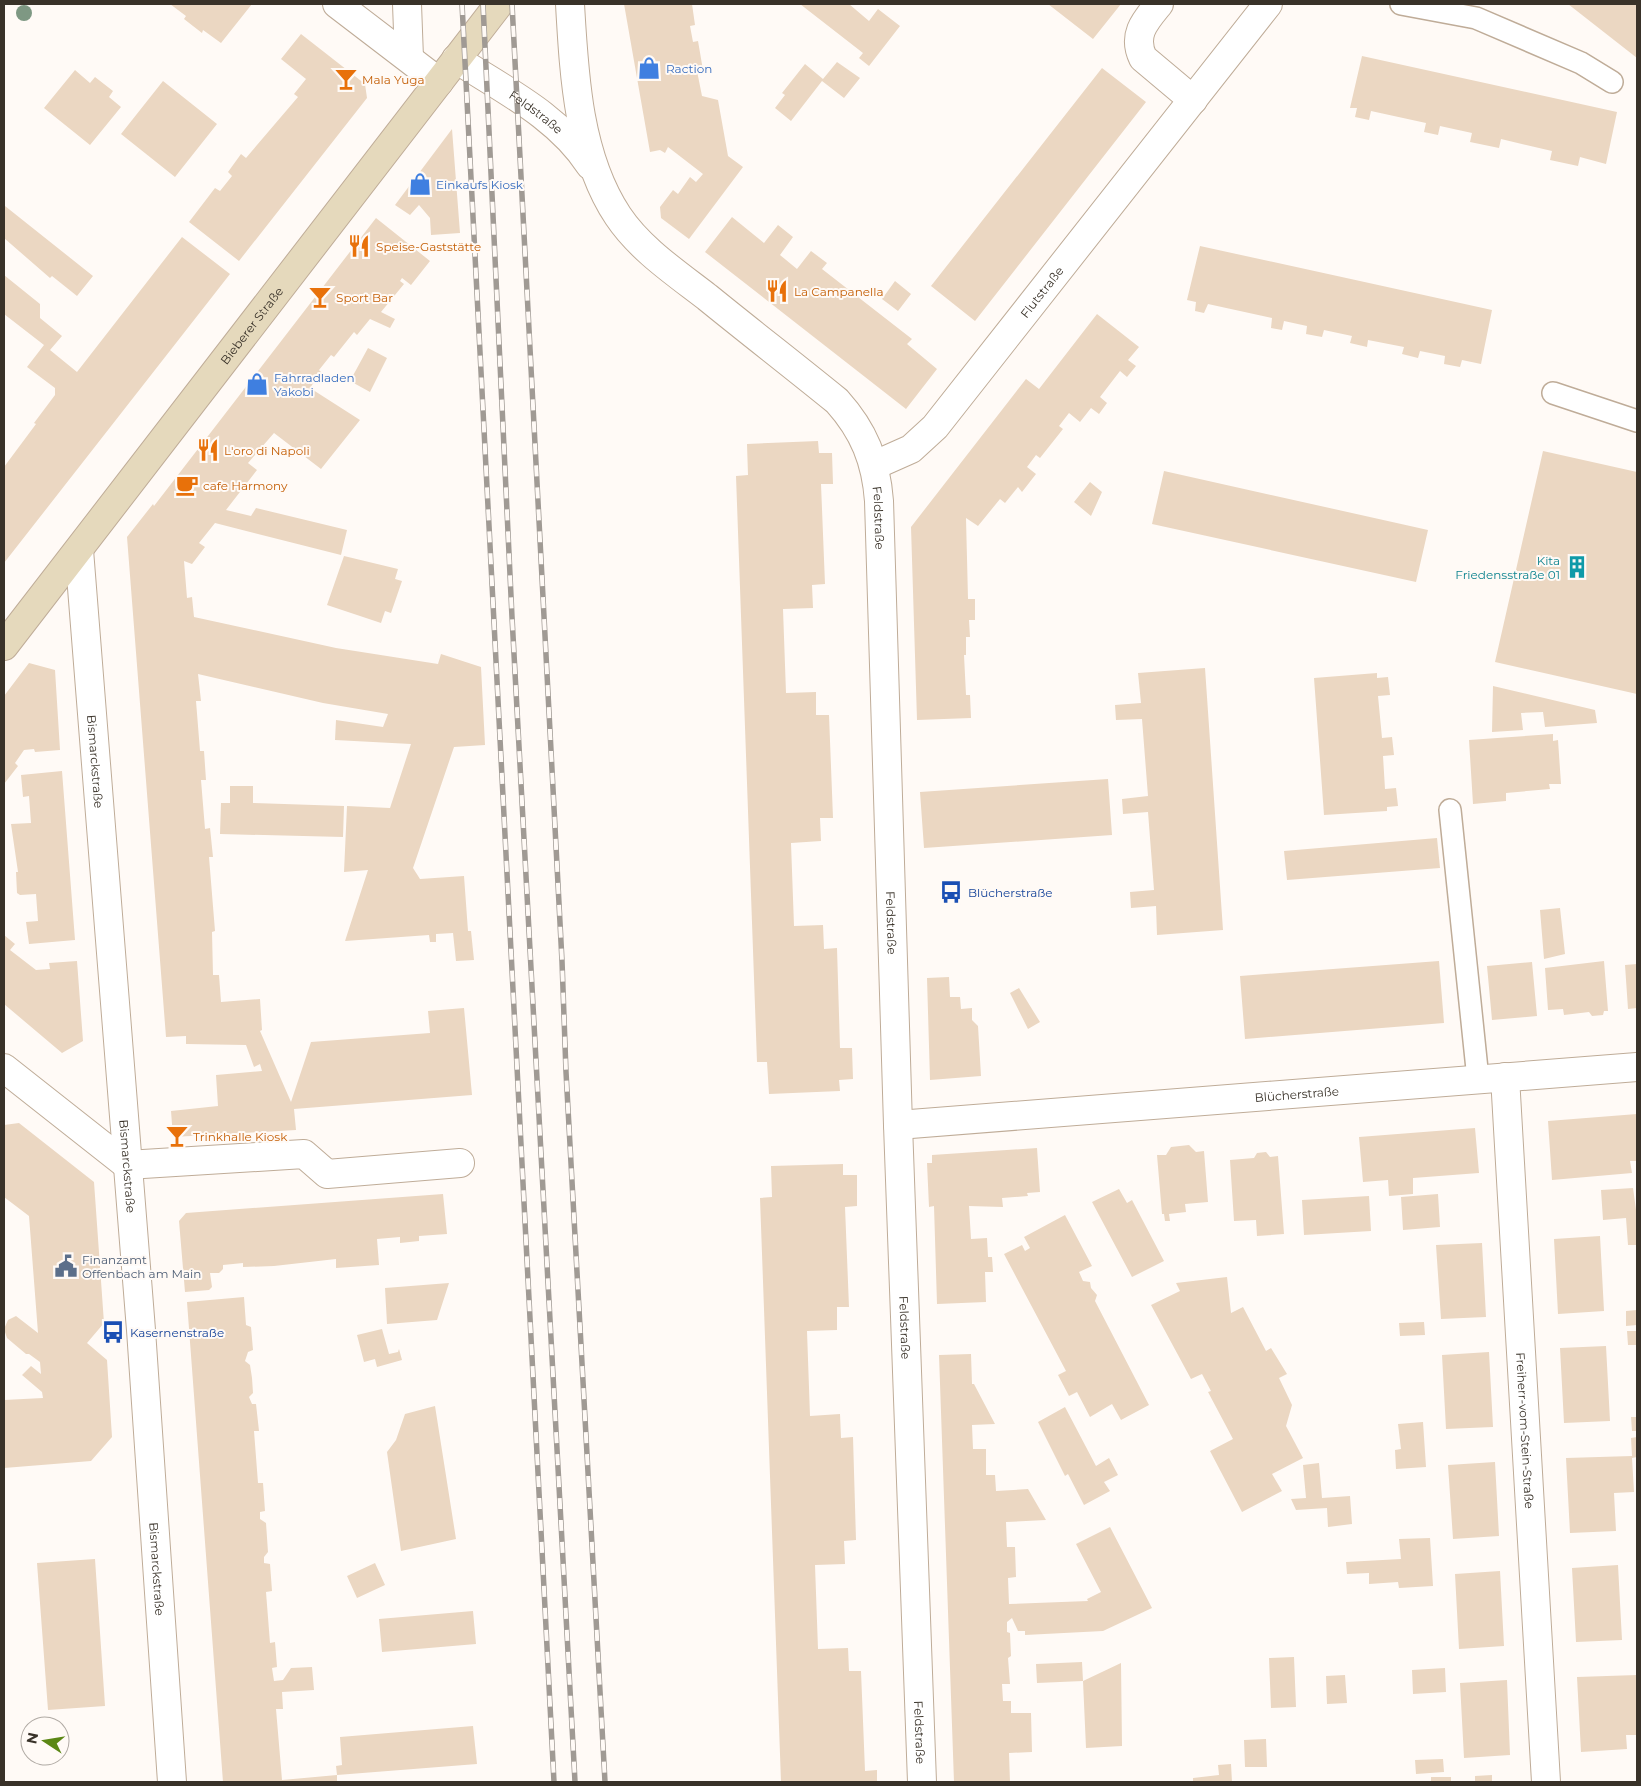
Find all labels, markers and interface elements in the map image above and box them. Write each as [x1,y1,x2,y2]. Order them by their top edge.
shop icon: Raction [636,55,662,81]
place label: Raction [666,61,712,76]
bar icon: Mala Yuga [333,66,359,92]
place label: Mala Yuga [362,72,425,87]
street label: Feldstraße [507,87,566,137]
shop icon: Einkaufs Kiosk [407,171,433,197]
place label: Einkaufs Kiosk [436,177,524,192]
restaurant icon: Speise-Gaststätte [346,233,372,259]
place label: Speise-Gaststätte [376,239,481,254]
street label: Flutstraße [1017,263,1066,321]
restaurant icon: La Campanella [764,278,790,304]
street label: Bieberer Straße [217,284,286,367]
bar icon: Sport Bar [307,284,333,310]
place label: La Campanella [794,284,884,299]
place label: Sport Bar [336,290,393,305]
place label: Fahrradladen Yakobi [274,370,355,399]
shop icon: Fahrradladen Yakobi [244,371,270,397]
restaurant icon: L'oro di Napoli [195,437,221,463]
place label: L'oro di Napoli [224,443,310,458]
cafe icon: cafe Harmony [174,472,200,498]
place label: cafe Harmony [203,478,288,493]
street label: Feldstraße [870,485,888,550]
place label: Kita Friedensstraße 01 [1455,553,1560,582]
building icon: Kita Friedensstraße 01 [1564,554,1590,580]
street label: Bismarckstraße [85,714,107,809]
bus stop icon: Blücherstraße [938,879,964,905]
place label: Blücherstraße [968,885,1053,900]
street label: Feldstraße [883,891,900,955]
street label: Blücherstraße [1254,1083,1340,1104]
street label: Bismarckstraße [117,1119,139,1213]
bar icon: Trinkhalle Kiosk [164,1123,190,1149]
place label: Trinkhalle Kiosk [193,1129,288,1144]
place label: Finanzamt Offenbach am Main [82,1252,201,1281]
public building icon: Finanzamt Offenbach am Main [53,1253,79,1279]
street label: Feldstraße [897,1296,914,1360]
bus stop icon: Kasernenstraße [100,1319,126,1345]
place label: Kasernenstraße [130,1325,224,1340]
street label: Freiherr-vom-Stein-Straße [1514,1352,1538,1509]
street label: Bismarckstraße [147,1522,168,1616]
street label: Feldstraße [912,1700,929,1764]
north arrow [20,1716,70,1766]
text: N [22,1731,42,1746]

